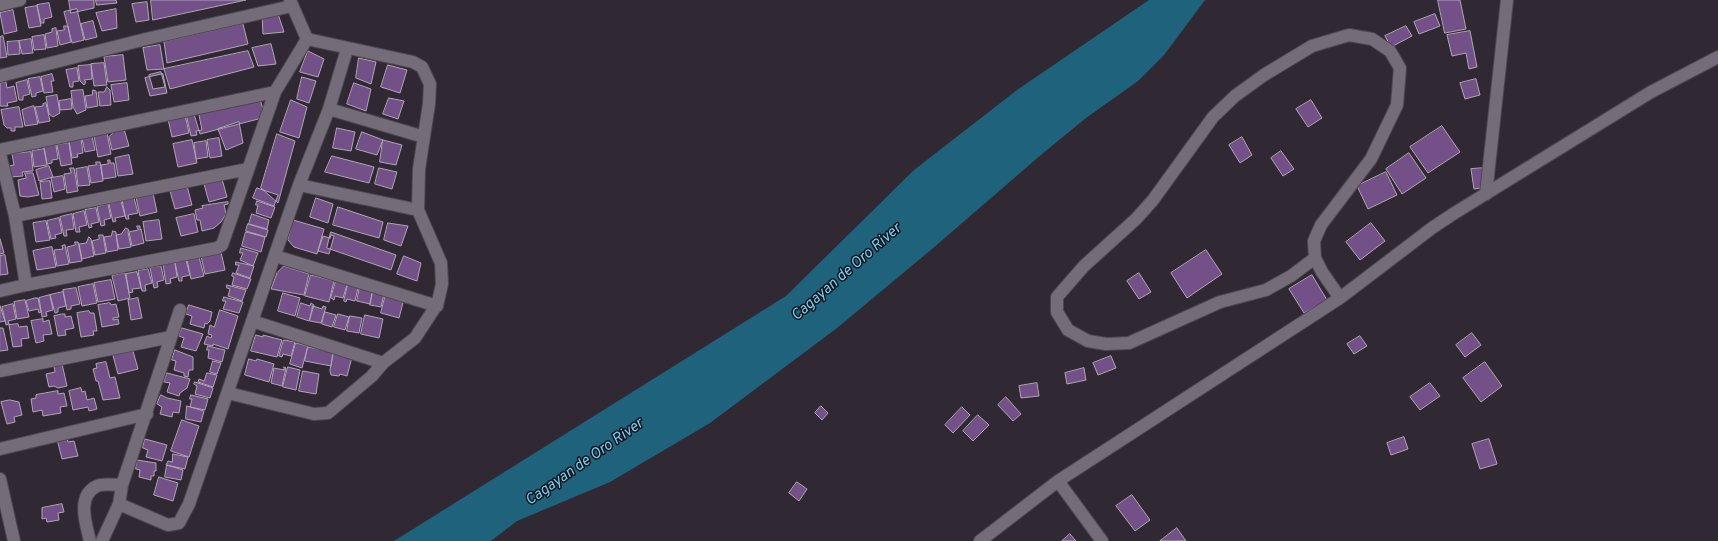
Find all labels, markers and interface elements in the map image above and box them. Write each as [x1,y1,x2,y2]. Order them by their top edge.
water label: Cagayan de Oro River [788,220,906,326]
water label: Cagayan de Oro River [523,416,647,510]

